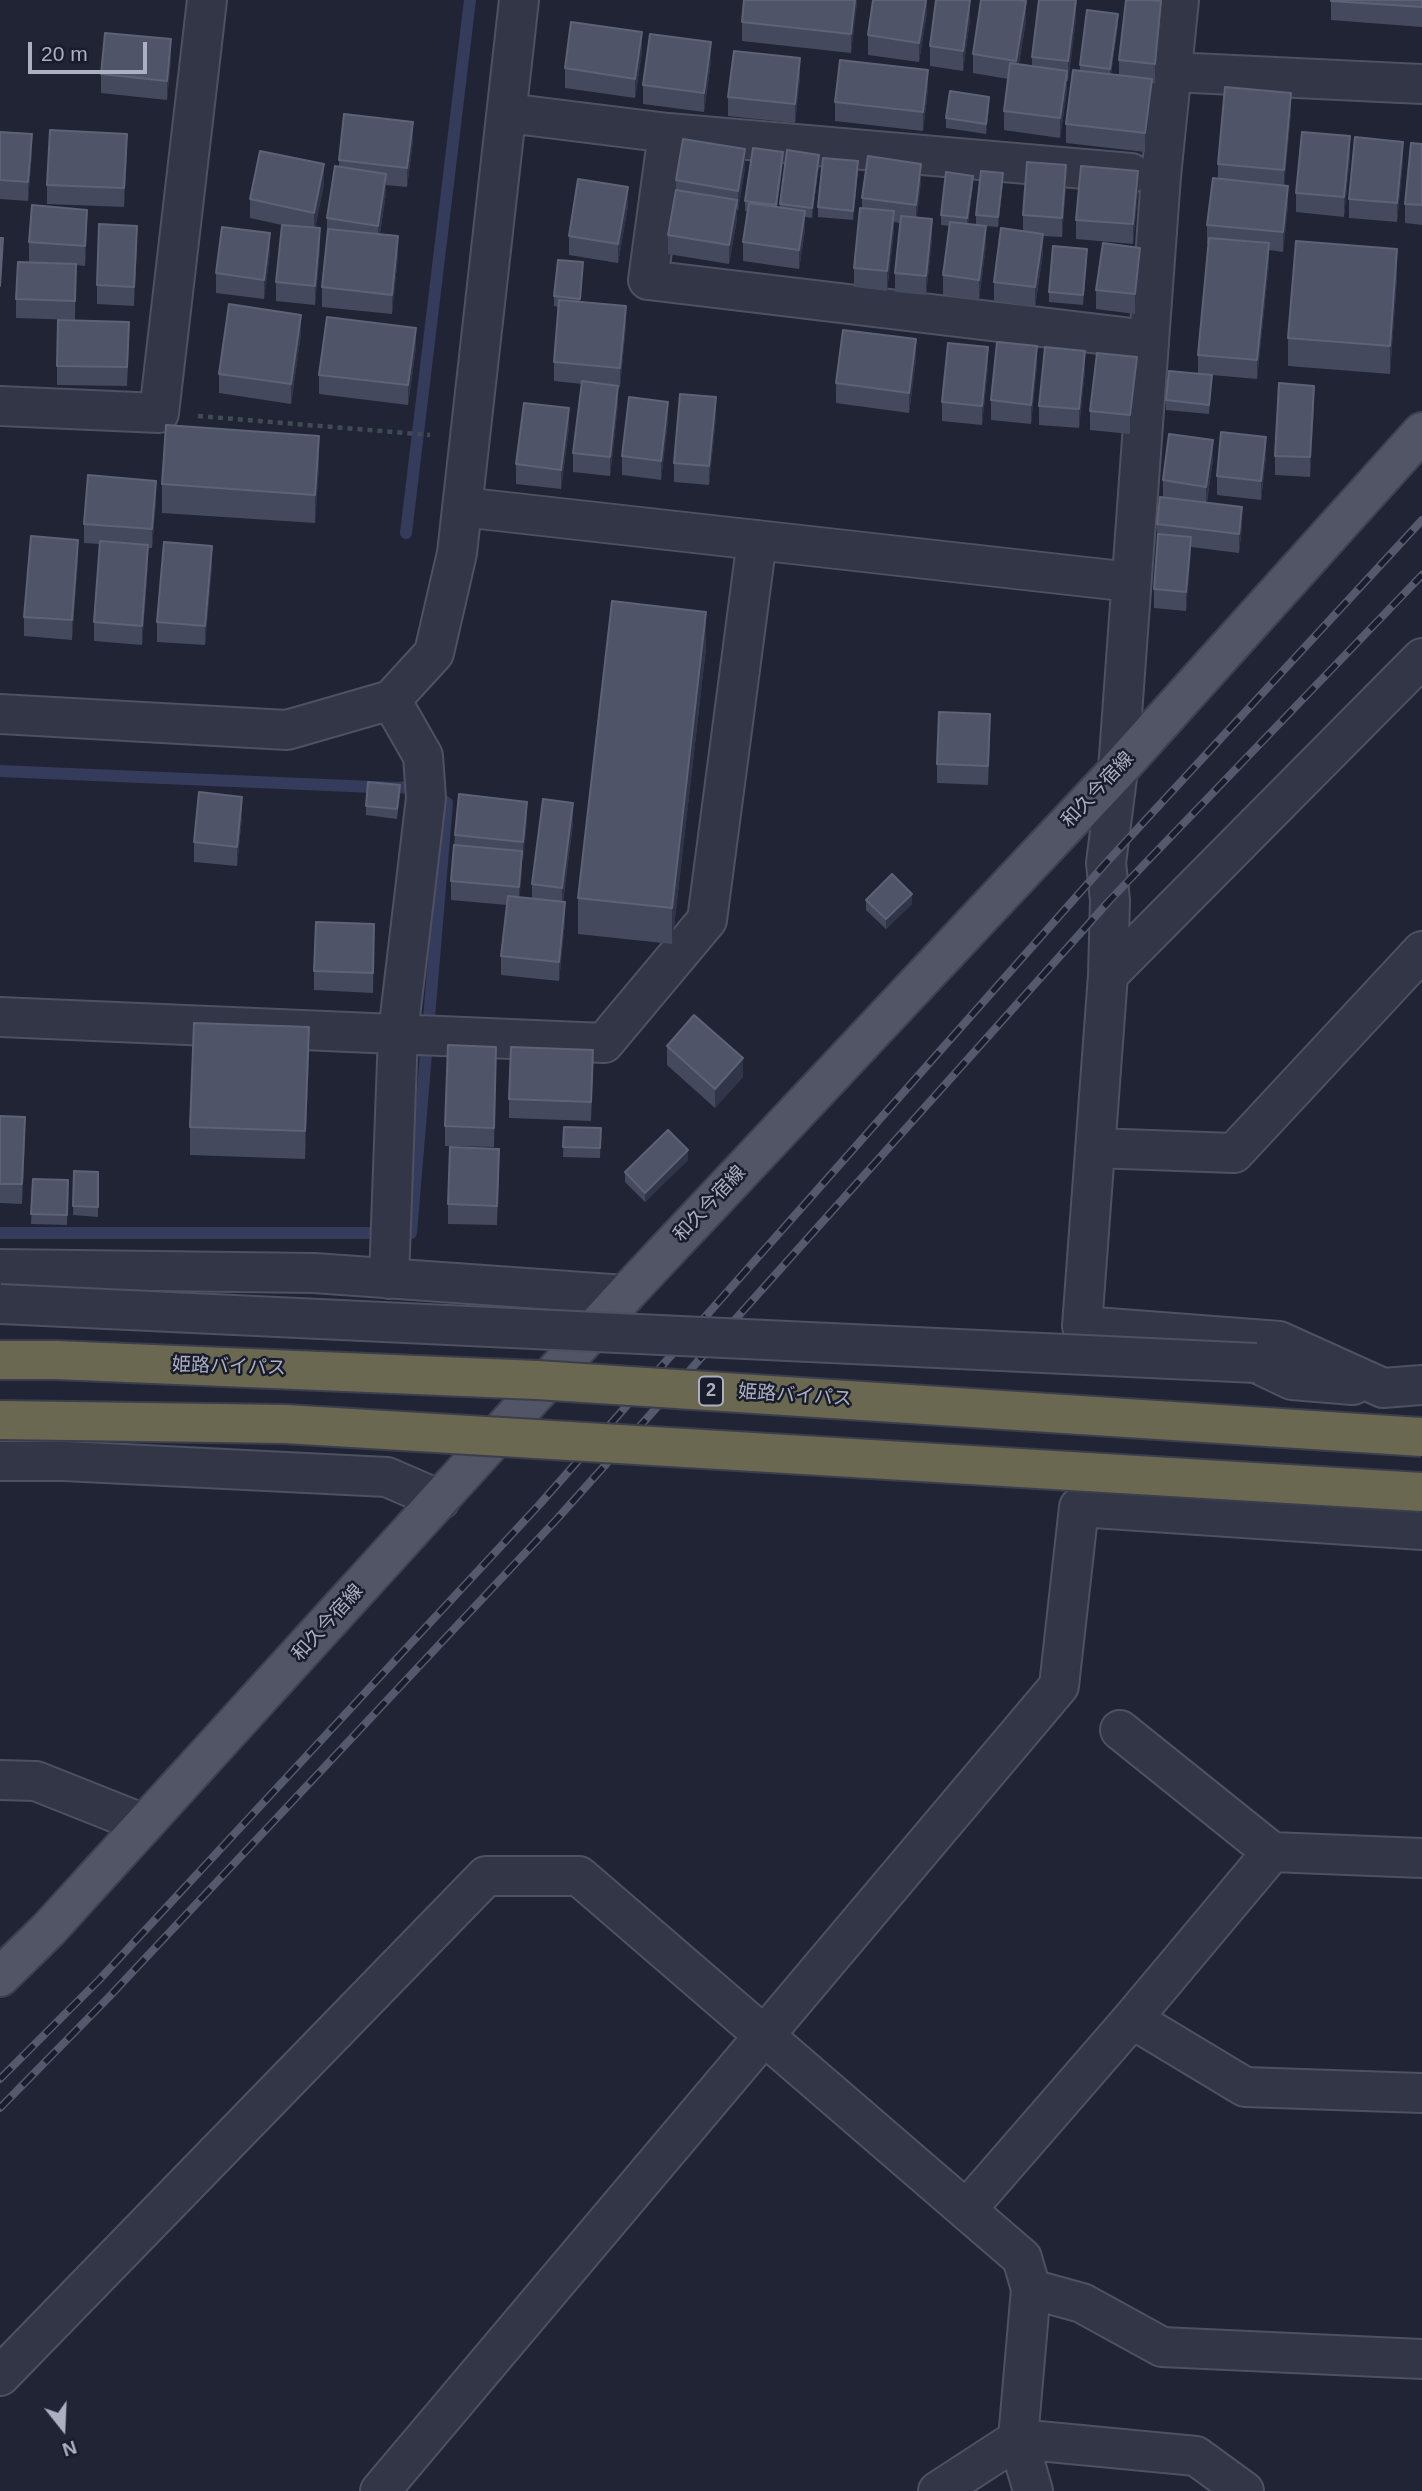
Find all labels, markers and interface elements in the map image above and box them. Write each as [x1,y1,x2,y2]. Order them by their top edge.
scale bar [32,28,150,72]
text: 20 m [41,42,88,65]
street label: 和久今宿線 [1057,747,1139,833]
street label: 和久今宿線 [669,1161,751,1247]
street label: 姫路バイパス [172,1354,286,1380]
road number: 2 [699,1376,723,1406]
street label: 姫路バイパス [737,1381,853,1411]
street label: 和久今宿線 [288,1580,368,1666]
north arrow [28,2393,98,2463]
text: N [60,2436,79,2461]

